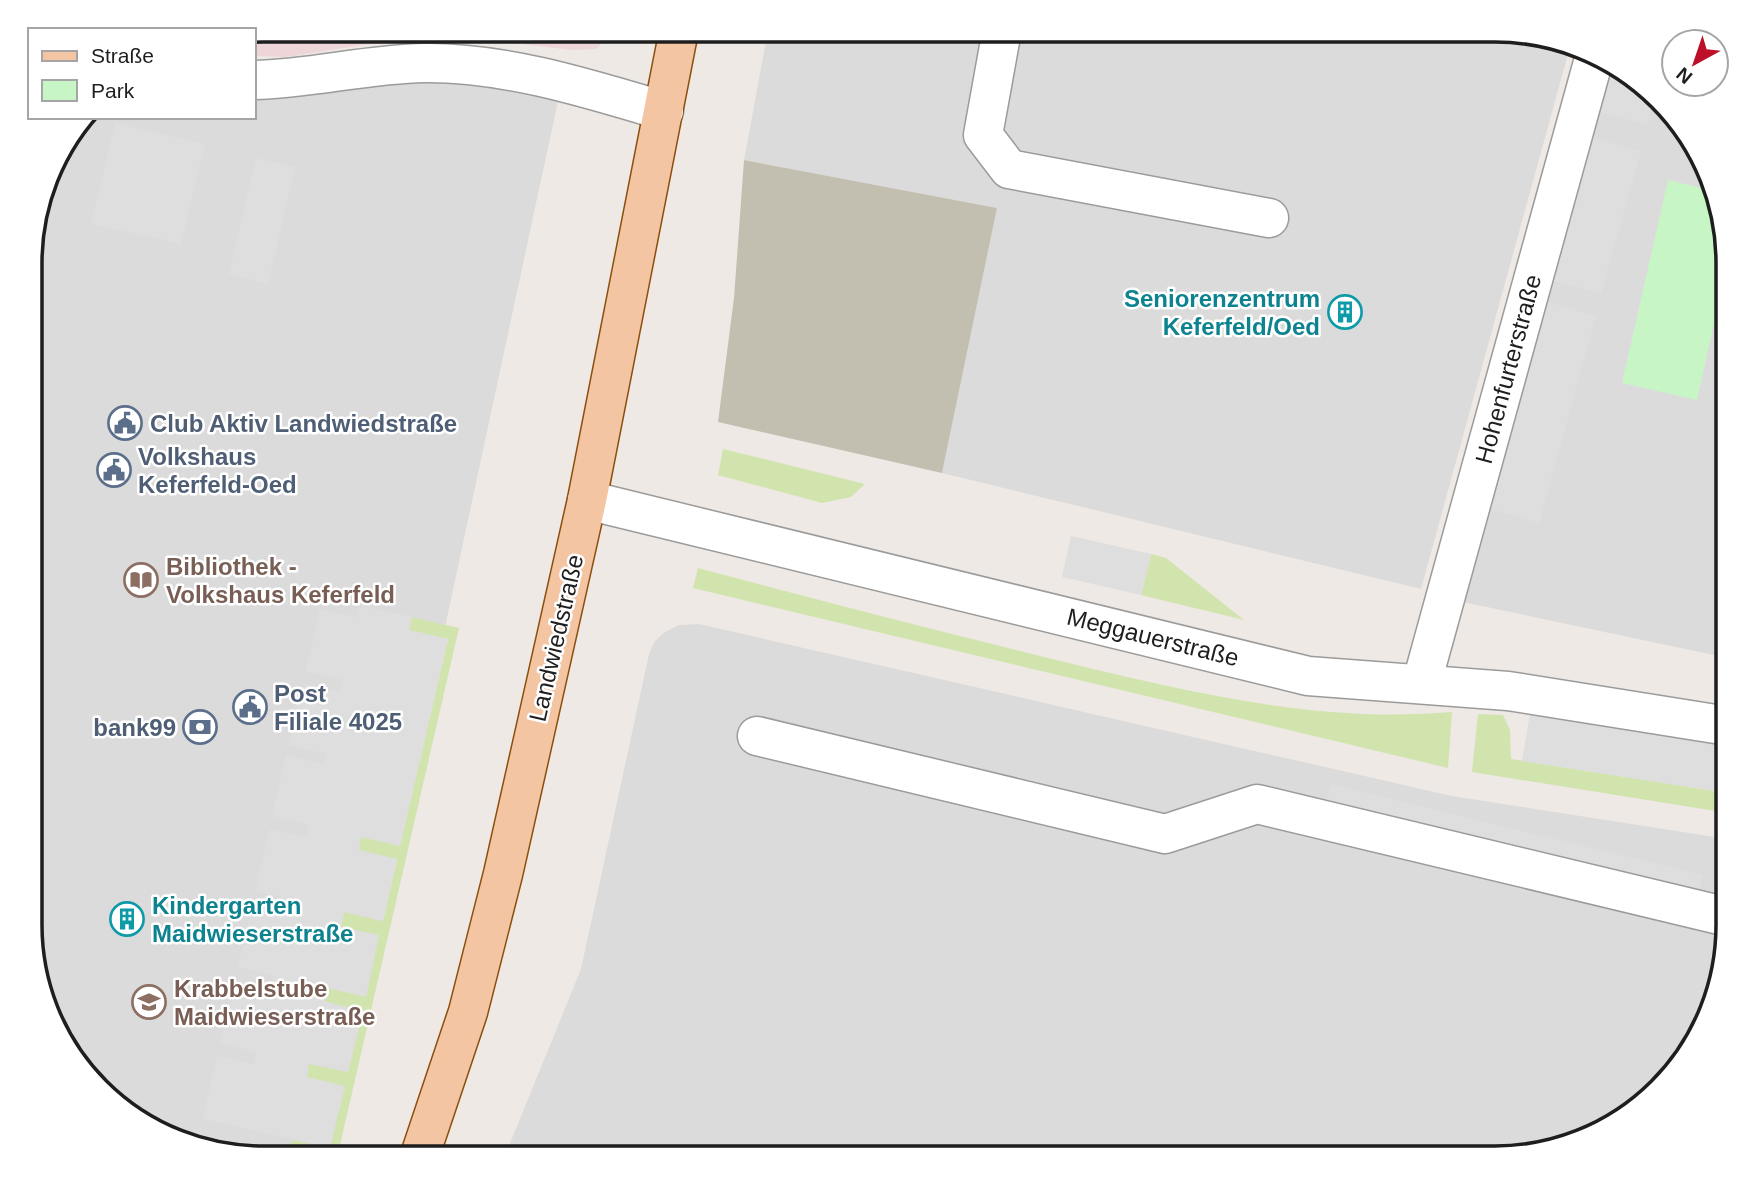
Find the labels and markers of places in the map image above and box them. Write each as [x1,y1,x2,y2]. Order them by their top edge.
place label: Seniorenzentrum Keferfeld/Oed [1124,285,1320,340]
building icon: Seniorenzentrum Keferfeld/Oed [1326,293,1364,331]
public building icon: Club Aktiv Landwiedstraße [106,404,144,442]
place label: Club Aktiv Landwiedstraße [150,410,457,437]
place label: Volkshaus Keferfeld-Oed [138,443,297,498]
public building icon: Volkshaus Keferfeld-Oed [95,451,133,489]
place label: Bibliothek - Volkshaus Keferfeld [166,553,395,608]
library icon: Bibliothek - Volkshaus Keferfeld [122,561,160,599]
place label: Post Filiale 4025 [274,680,402,735]
public building icon: Post Filiale 4025 [231,688,269,726]
bank icon: bank99 [181,708,219,746]
place label: bank99 [93,714,176,741]
place label: Kindergarten Maidwieserstraße [152,892,353,947]
building icon: Kindergarten Maidwieserstraße [108,900,146,938]
place label: Krabbelstube Maidwieserstraße [174,975,375,1030]
school or university icon: Krabbelstube Maidwieserstraße [130,983,168,1021]

